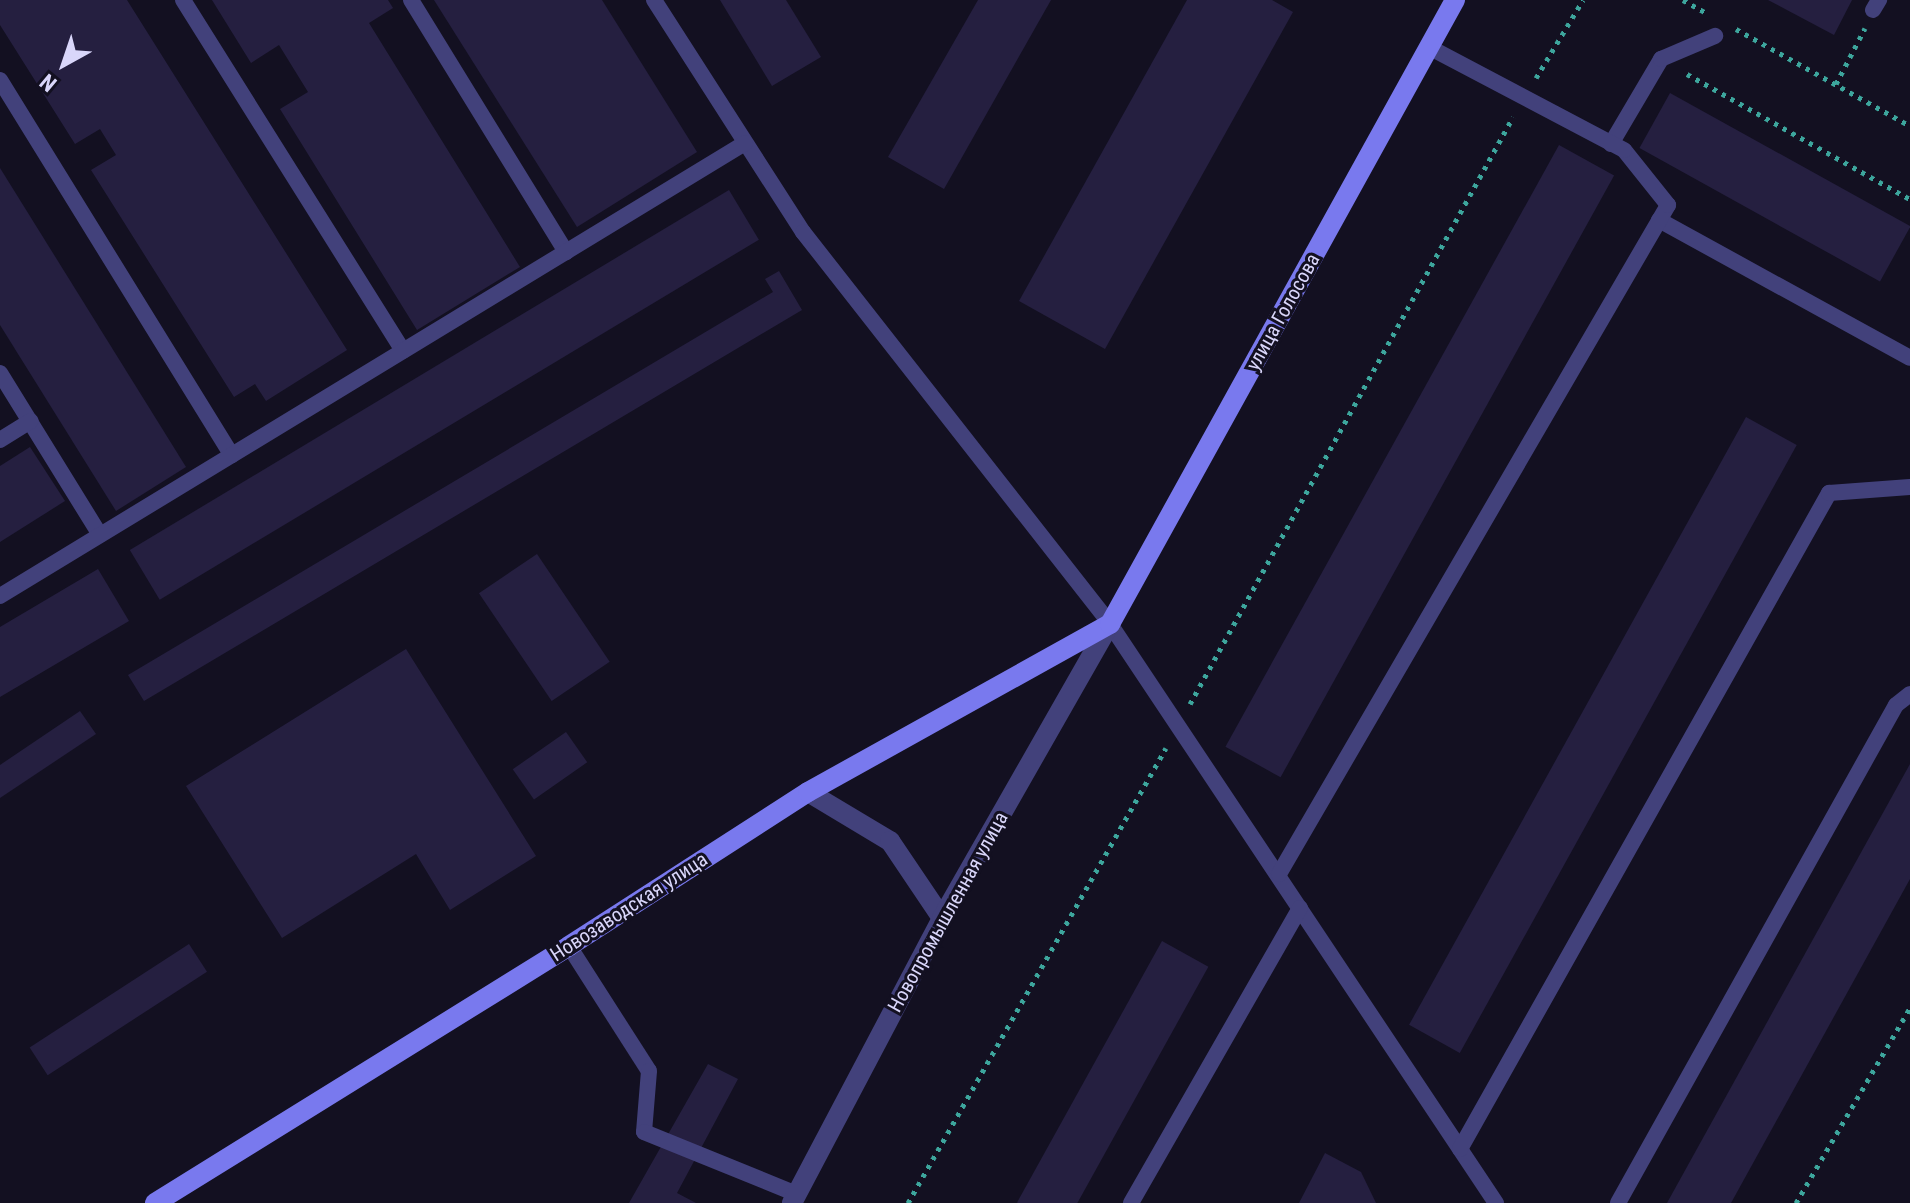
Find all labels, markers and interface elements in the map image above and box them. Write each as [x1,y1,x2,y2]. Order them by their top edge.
north arrow [24,24,104,104]
text: N [35,69,61,97]
street label: улица Голосова [1241,249,1325,375]
street label: Новопромышленная улица [883,808,1013,1016]
street label: Новозаводская улица [546,847,712,967]

